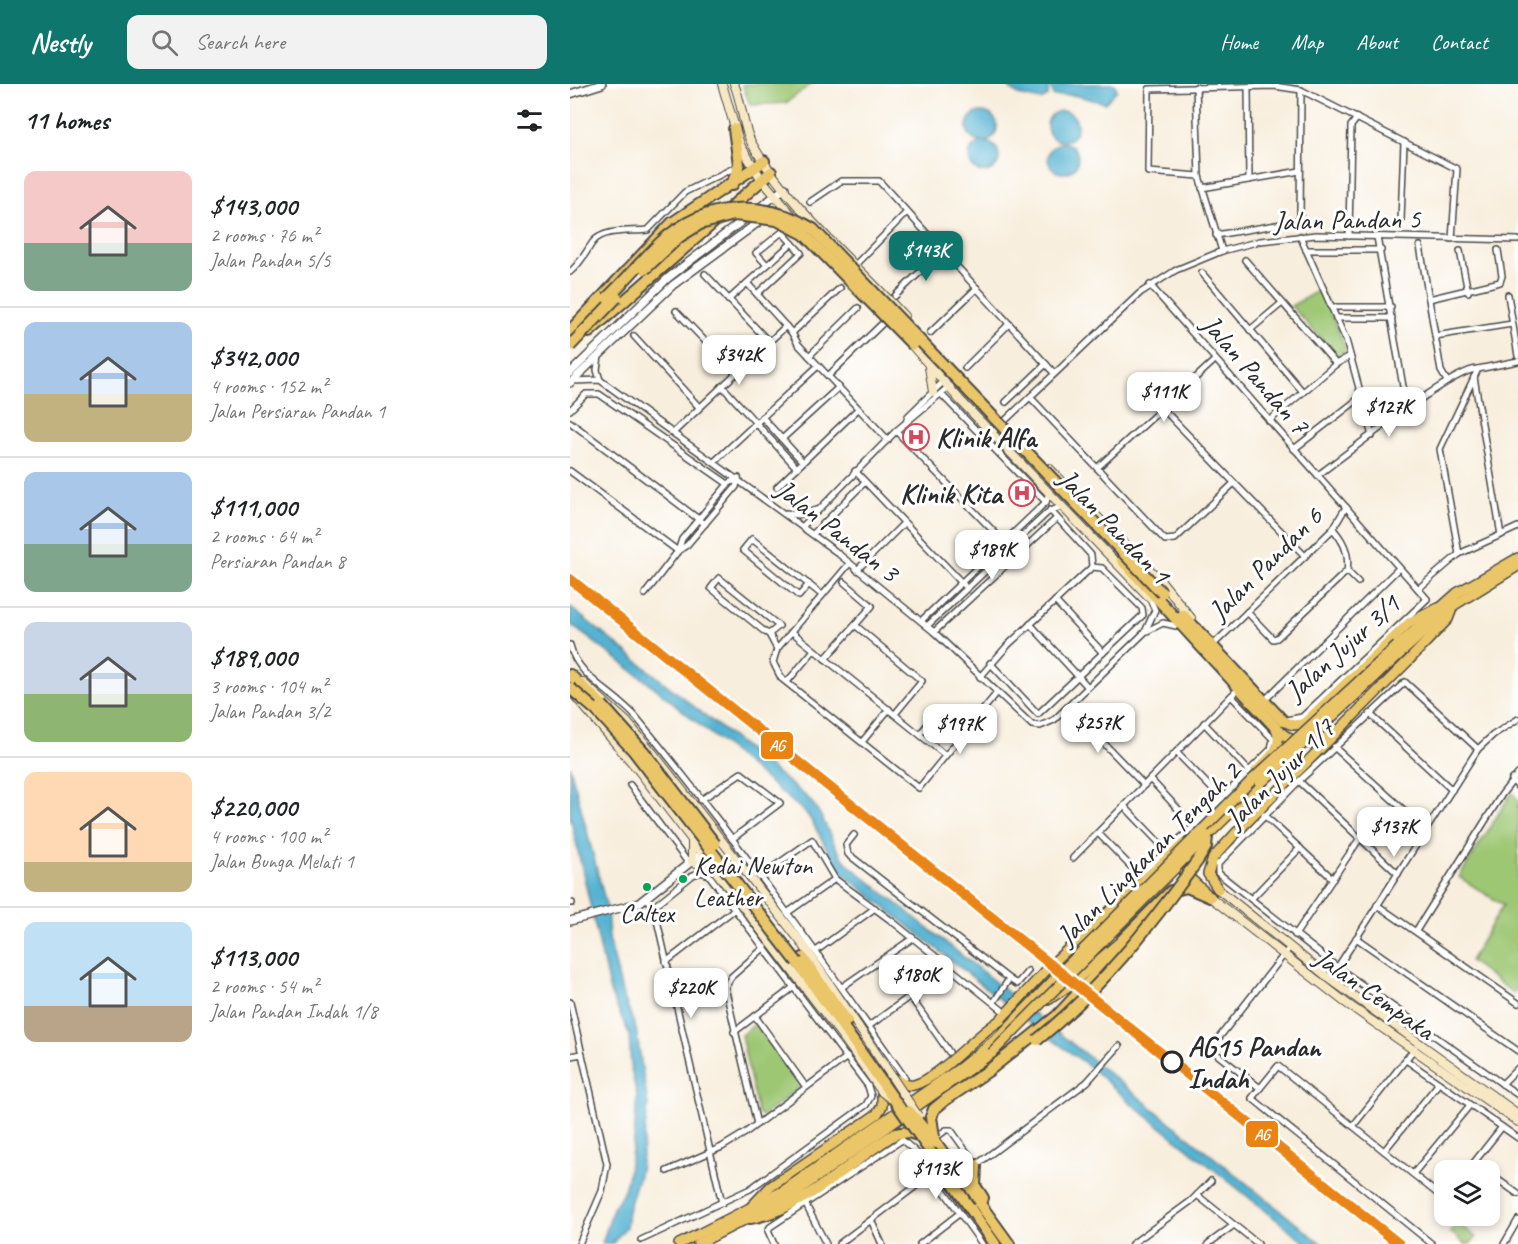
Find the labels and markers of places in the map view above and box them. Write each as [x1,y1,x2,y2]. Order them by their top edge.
pin: $143K [884,231,968,282]
pin: $342K [697,335,781,386]
pin: $111K [1122,372,1206,423]
pin: $127K [1347,387,1431,438]
place label: Klinik Alfa [936,420,1038,455]
hospital icon: Klinik Alfa [901,422,931,452]
place label: Klinik Kita [900,476,1004,511]
hospital icon: Klinik Kita [1007,478,1037,508]
pin: $189K [950,530,1034,581]
pin: $257K [1056,703,1140,754]
pin: $197K [918,704,1002,755]
pin: $137K [1352,807,1436,858]
place label: Kedai Newton Leather [694,849,814,914]
marker: Kedai Newton Leather [677,873,689,885]
marker: Caltex [641,881,653,893]
place label: Caltex [620,897,676,930]
pin: $180K [874,955,958,1006]
pin: $220K [649,968,733,1019]
place label: AG15 Pandan Indah [1188,1029,1322,1096]
marker: AG15 Pandan Indah [1161,1051,1183,1073]
pin: $113K [894,1149,978,1200]

